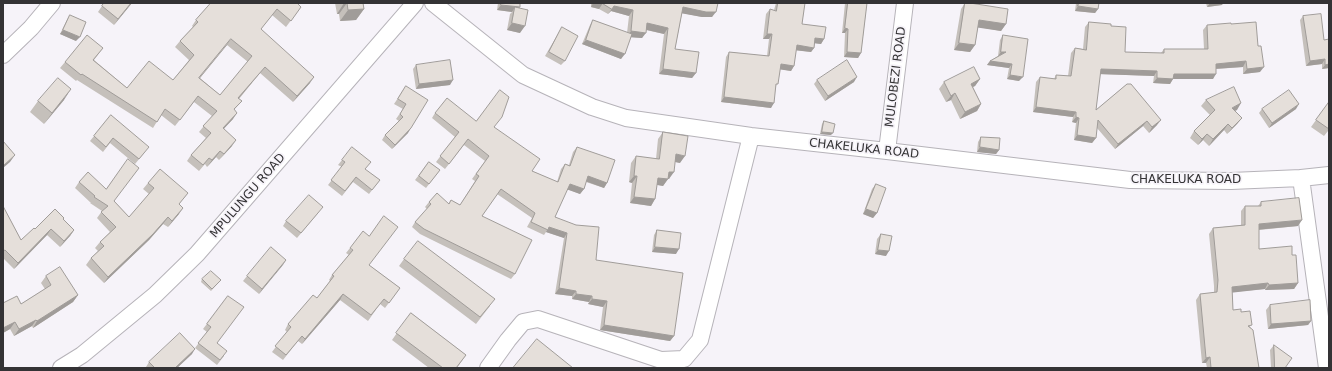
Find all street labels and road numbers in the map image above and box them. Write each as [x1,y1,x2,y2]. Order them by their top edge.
street label: MULOBEZI ROAD [883,26,909,128]
street label: CHAKELUKA ROAD [808,136,920,162]
street label: MPULUNGU ROAD [207,151,289,241]
street label: CHAKELUKA ROAD [1131,173,1241,187]

